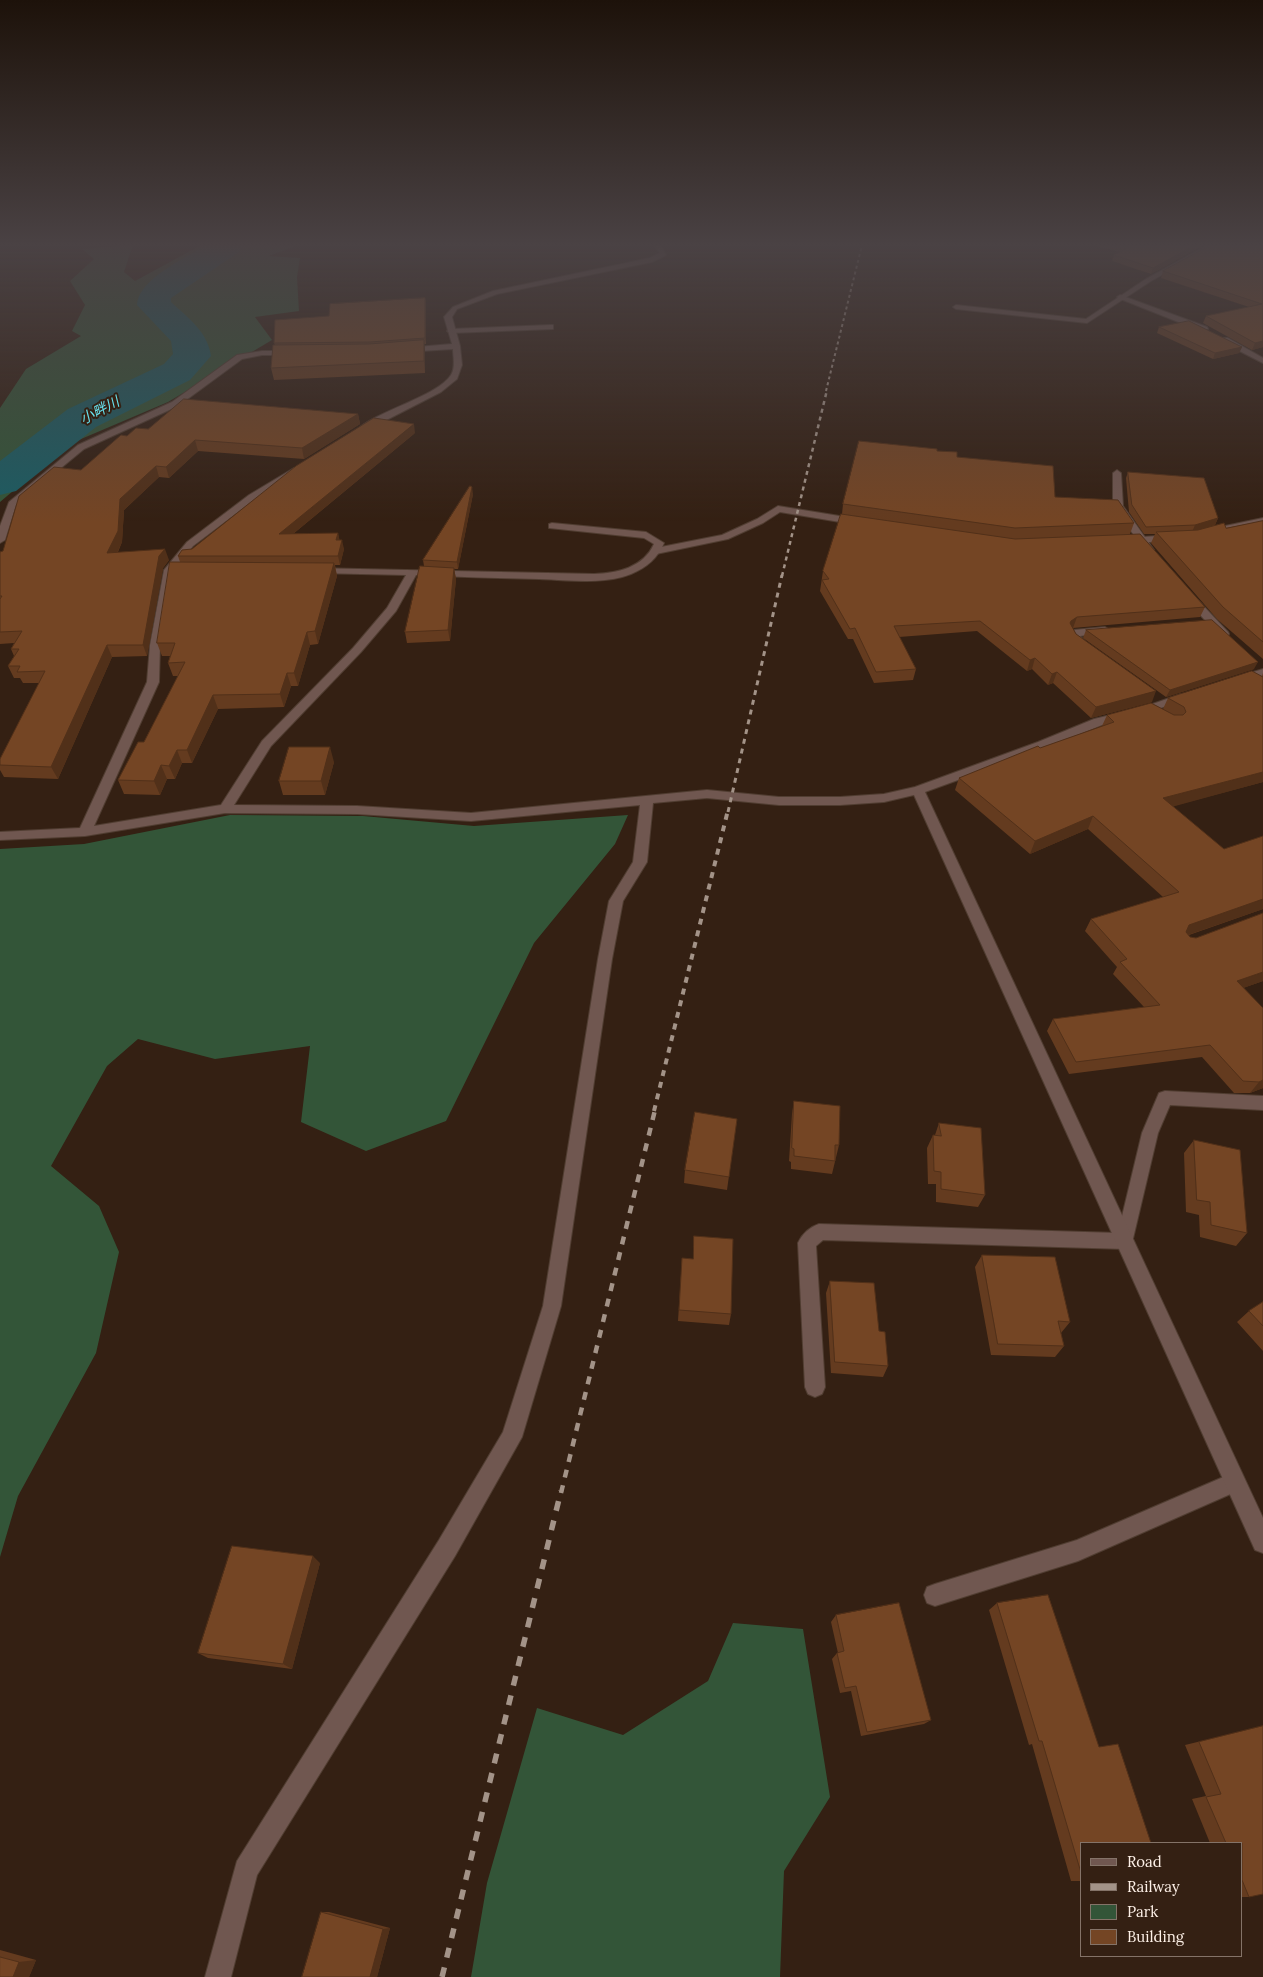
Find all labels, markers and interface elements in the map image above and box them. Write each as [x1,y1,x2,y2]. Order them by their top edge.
water label: 小畔川 [78,394,122,428]
legend [1080,1842,1243,1957]
text: Road [1127,1852,1162,1871]
text: Railway [1127,1877,1180,1896]
text: Park [1127,1902,1158,1921]
text: Building [1127,1927,1184,1946]

